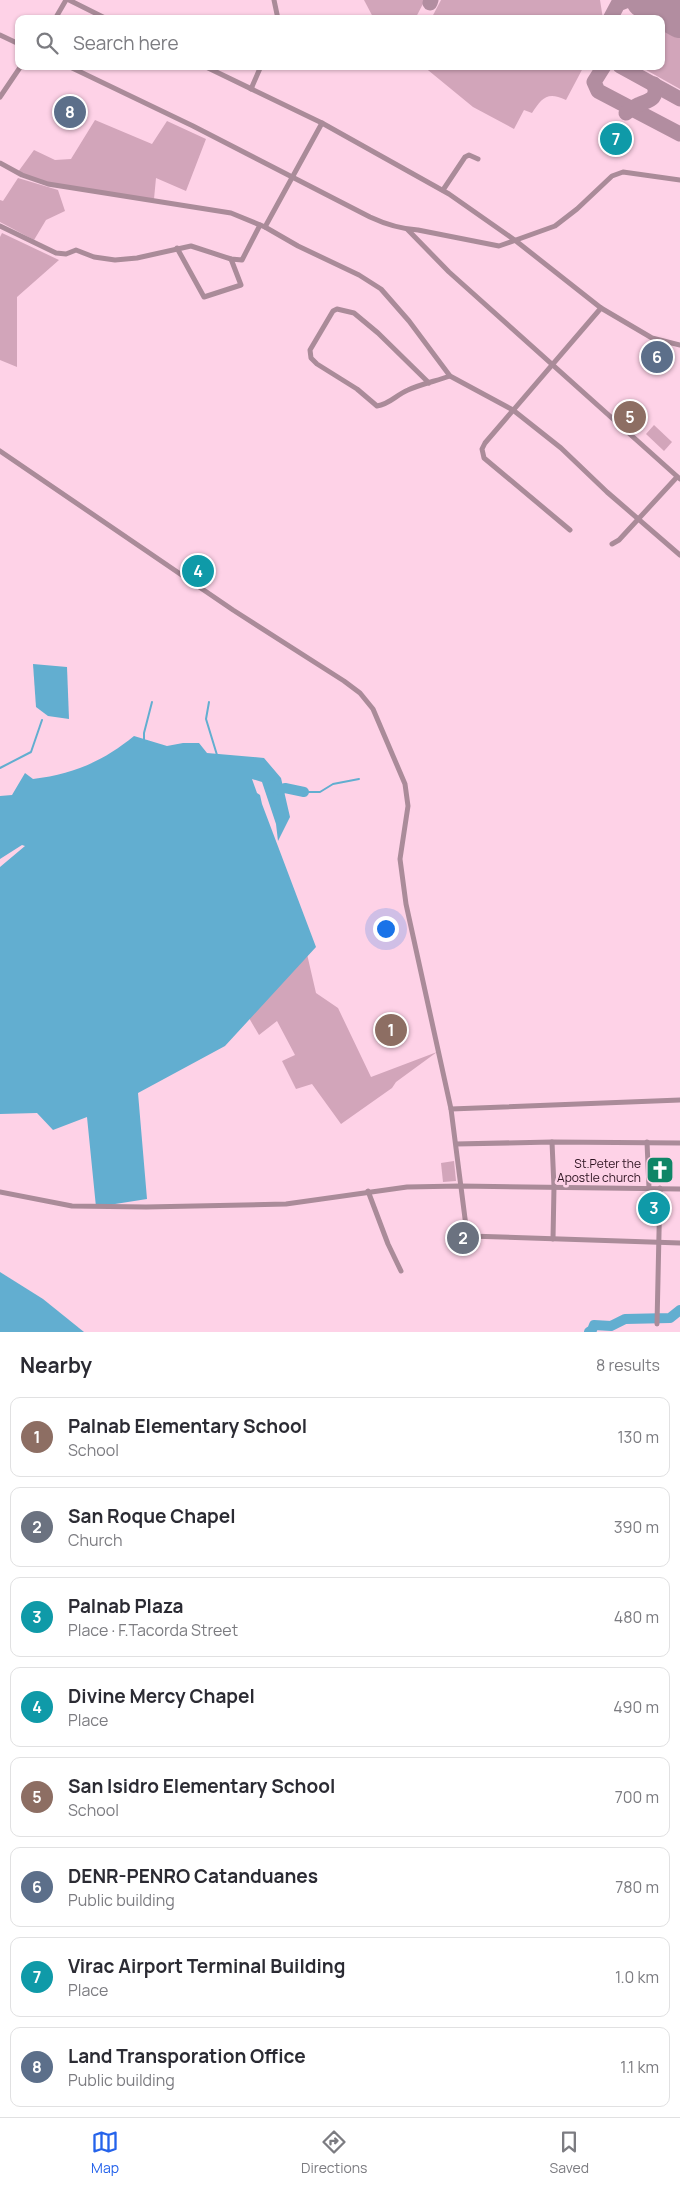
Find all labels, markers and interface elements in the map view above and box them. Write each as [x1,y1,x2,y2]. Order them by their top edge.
search box [15,15,665,70]
icon: search [33,29,61,57]
text: Search here [73,30,179,56]
pin: 8 [54,93,86,131]
pin: 7 [600,120,632,158]
pin: 6 [641,338,673,376]
pin: 5 [614,398,646,436]
pin: 4 [182,552,214,590]
your location [373,916,399,942]
pin: 1 [375,1011,407,1049]
place label: St.Peter the Apostle church [557,1155,641,1186]
church icon: St.Peter the Apostle church [645,1155,675,1185]
pin: 3 [638,1189,670,1227]
pin: 2 [447,1219,479,1257]
text: Nearby [20,1351,92,1379]
text: 8 results [596,1354,660,1376]
text: Palnab Elementary School [68,1413,307,1439]
text: 1 [33,1426,41,1448]
text: 130 m [617,1426,659,1448]
text: School [68,1439,119,1461]
text: San Roque Chapel [68,1503,236,1529]
text: 2 [32,1516,42,1538]
text: 390 m [614,1516,659,1538]
text: Church [68,1529,122,1551]
text: Palnab Plaza [68,1593,183,1619]
text: 3 [32,1606,42,1628]
text: 480 m [614,1606,659,1628]
text: Place · F.Tacorda Street [68,1619,238,1641]
text: Divine Mercy Chapel [68,1683,255,1709]
text: 4 [32,1696,42,1718]
text: 490 m [613,1696,659,1718]
text: Place [68,1709,108,1731]
text: San Isidro Elementary School [68,1773,335,1799]
text: 5 [32,1786,42,1808]
text: 700 m [615,1786,659,1808]
text: School [68,1799,119,1821]
text: DENR-PENRO Catanduanes [68,1863,318,1889]
text: 6 [32,1876,42,1898]
text: 780 m [615,1876,659,1898]
text: Public building [68,1889,175,1911]
text: Virac Airport Terminal Building [68,1953,345,1979]
text: 7 [33,1966,41,1988]
text: 1.0 km [615,1966,659,1988]
text: Place [68,1979,108,2001]
text: Land Transporation Office [68,2043,306,2069]
text: 8 [32,2056,42,2078]
text: 1.1 km [620,2056,659,2078]
text: Public building [68,2069,175,2091]
tab: Map [91,2128,119,2177]
tab: Directions [301,2128,367,2177]
tab: Saved [550,2128,589,2177]

